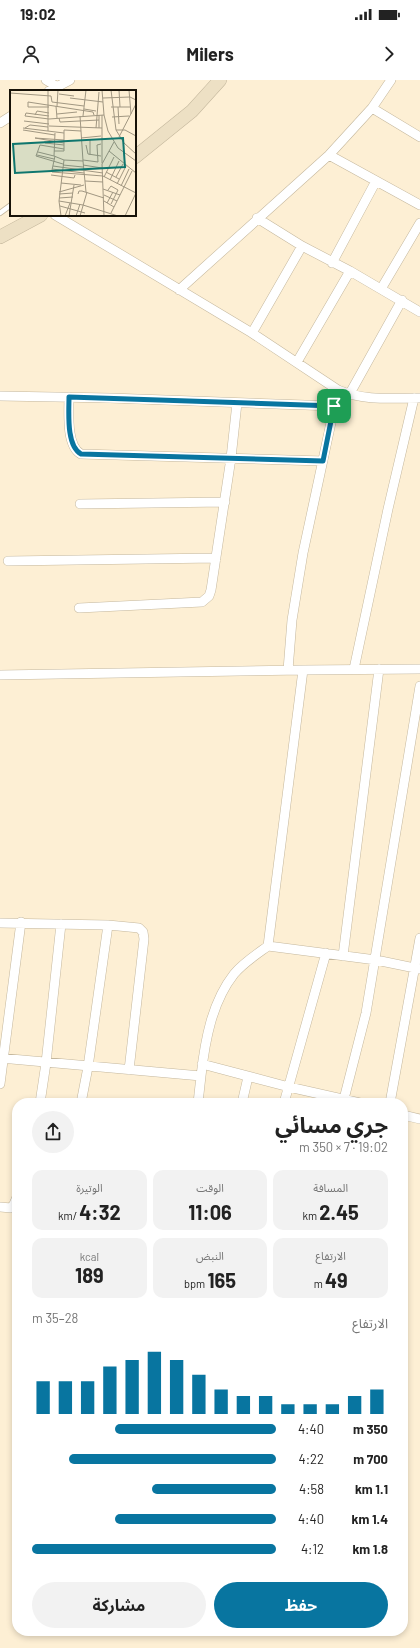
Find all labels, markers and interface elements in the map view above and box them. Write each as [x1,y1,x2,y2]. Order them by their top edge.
text: 19:02 [20,5,56,23]
icon: person [20,43,42,65]
text: Milers [186,43,234,65]
icon: forward [378,43,400,65]
inset map [10,90,136,216]
pin [317,389,351,423]
icon: arrive [323,395,345,417]
button: share [32,1111,74,1153]
text: جري مسائي [275,1111,388,1137]
text: 19:02 · 7 × 350 m [299,1139,388,1155]
text: الوتيرة [76,1181,103,1194]
text: الوقت [196,1181,224,1194]
text: المسافة [313,1181,348,1194]
text: 4:32 [79,1200,121,1224]
text: 11:06 [188,1200,232,1224]
text: 2.45 [319,1200,359,1224]
text: /km [58,1209,79,1222]
text: km [303,1209,319,1222]
text: النبض [196,1249,224,1262]
text: الارتفاع [316,1249,346,1262]
text: kcal [80,1250,99,1263]
text: 189 [75,1263,104,1287]
text: 165 [207,1268,236,1292]
text: 49 [325,1268,348,1292]
text: bpm [184,1277,207,1290]
text: m [314,1277,325,1290]
text: 28–35 m [32,1310,78,1326]
text: الارتفاع [352,1315,388,1331]
text: 4:40 [298,1421,324,1437]
text: 350 m [353,1421,388,1437]
text: 4:22 [298,1451,324,1467]
text: 700 m [353,1451,388,1467]
text: 4:58 [299,1481,324,1497]
text: 1.1 km [355,1481,388,1497]
text: 4:40 [298,1511,324,1527]
text: 1.4 km [352,1511,388,1527]
text: 4:12 [301,1541,324,1557]
text: 1.8 km [352,1541,388,1557]
button: مشاركة [32,1582,206,1628]
button: حفظ [214,1582,388,1628]

